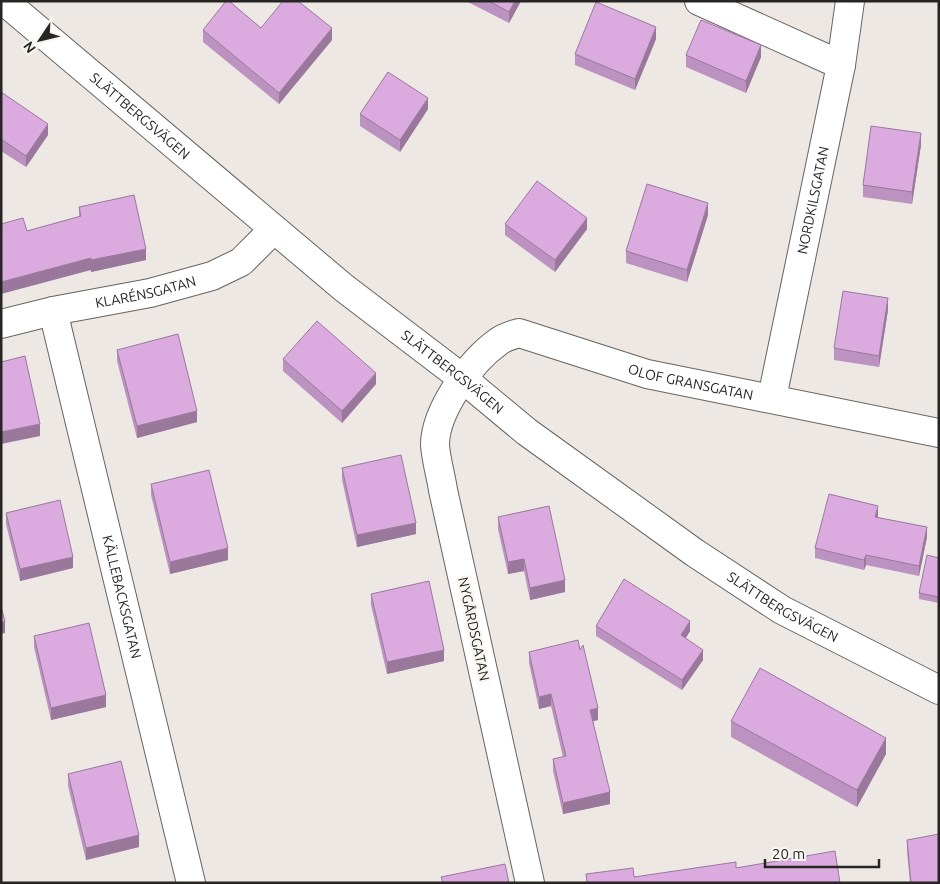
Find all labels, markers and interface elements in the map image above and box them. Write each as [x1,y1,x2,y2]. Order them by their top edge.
north arrow [15,15,65,65]
text: N [20,39,39,56]
street label: SLÄTTBERGSVÄGEN [87,69,193,162]
street label: NORDKILSGATAN [794,145,832,256]
street label: KLARÉNSGATAN [94,273,198,311]
street label: SLÄTTBERGSVÄGEN [398,327,507,417]
street label: OLOF GRANSGATAN [626,360,755,403]
street label: KÄLLEBACKSGATAN [99,534,145,660]
street label: SLÄTTBERGSVÄGEN [724,568,841,645]
street label: NYGÅRDSGATAN [455,576,493,682]
scale bar [765,836,879,868]
text: 20 m [772,845,805,862]

